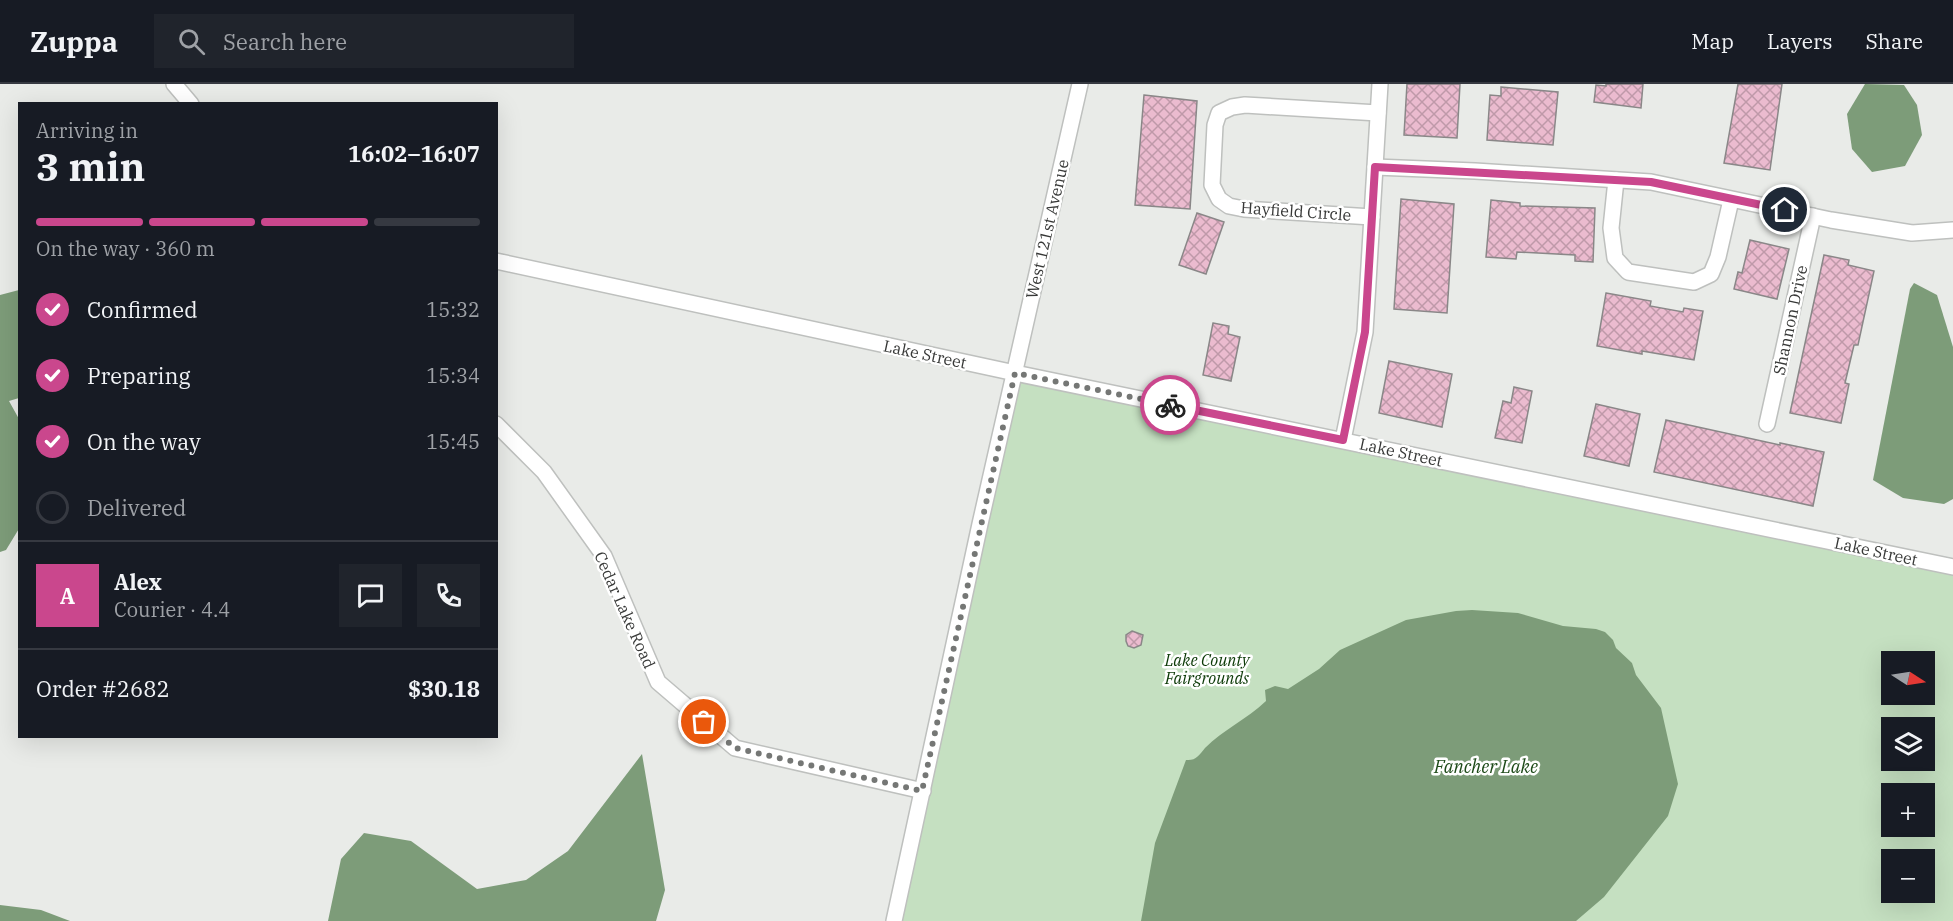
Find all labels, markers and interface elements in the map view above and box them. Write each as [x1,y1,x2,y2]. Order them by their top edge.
search box [154,14,574,68]
text: Zuppa [30,23,118,60]
icon: search [175,25,208,58]
text: Search here [223,27,347,56]
text: Map [1691,27,1734,55]
text: Layers [1767,27,1833,55]
text: Share [1866,27,1923,55]
text: Arriving in [36,117,138,144]
text: 16:02–16:07 [348,139,480,168]
text: 3 min [36,141,145,192]
street label: West 121st Avenue [1021,157,1073,301]
pin [1759,184,1810,235]
icon: home [1768,193,1801,226]
street label: Hayfield Circle [1240,197,1352,225]
text: On the way · 360 m [36,235,215,262]
street label: Shannon Drive [1769,263,1811,377]
icon: check [36,293,69,326]
text: Confirmed [87,295,198,324]
text: 15:32 [426,296,480,323]
street label: Lake Street [882,335,969,373]
icon: check [36,359,69,392]
text: Preparing [87,361,191,390]
text: 15:34 [426,362,480,389]
courier [1140,375,1200,435]
icon: bike [1154,389,1187,422]
icon: check [36,425,69,458]
text: On the way [87,427,201,456]
text: 15:45 [426,428,480,455]
street label: Lake Street [1358,433,1445,471]
text: Delivered [87,493,186,522]
street label: Lake Street [1833,532,1920,570]
street label: Cedar Lake Road [590,548,660,672]
button: chat [339,564,402,627]
button: phone [417,564,480,627]
text: Alex [114,567,162,596]
text: A [60,581,75,610]
text: Courier · 4.4 [114,596,230,623]
park label: Lake County Fairgrounds [1164,650,1251,688]
north arrow [1881,651,1935,705]
map controls [1881,651,1935,903]
text: Order #2682 [36,674,170,703]
text: $30.18 [408,674,480,703]
pin [678,696,729,747]
icon: bag [687,705,720,738]
button: layers [1881,717,1935,771]
water label: Fancher Lake [1433,755,1538,778]
button: + [1881,783,1935,837]
button: − [1881,849,1935,903]

